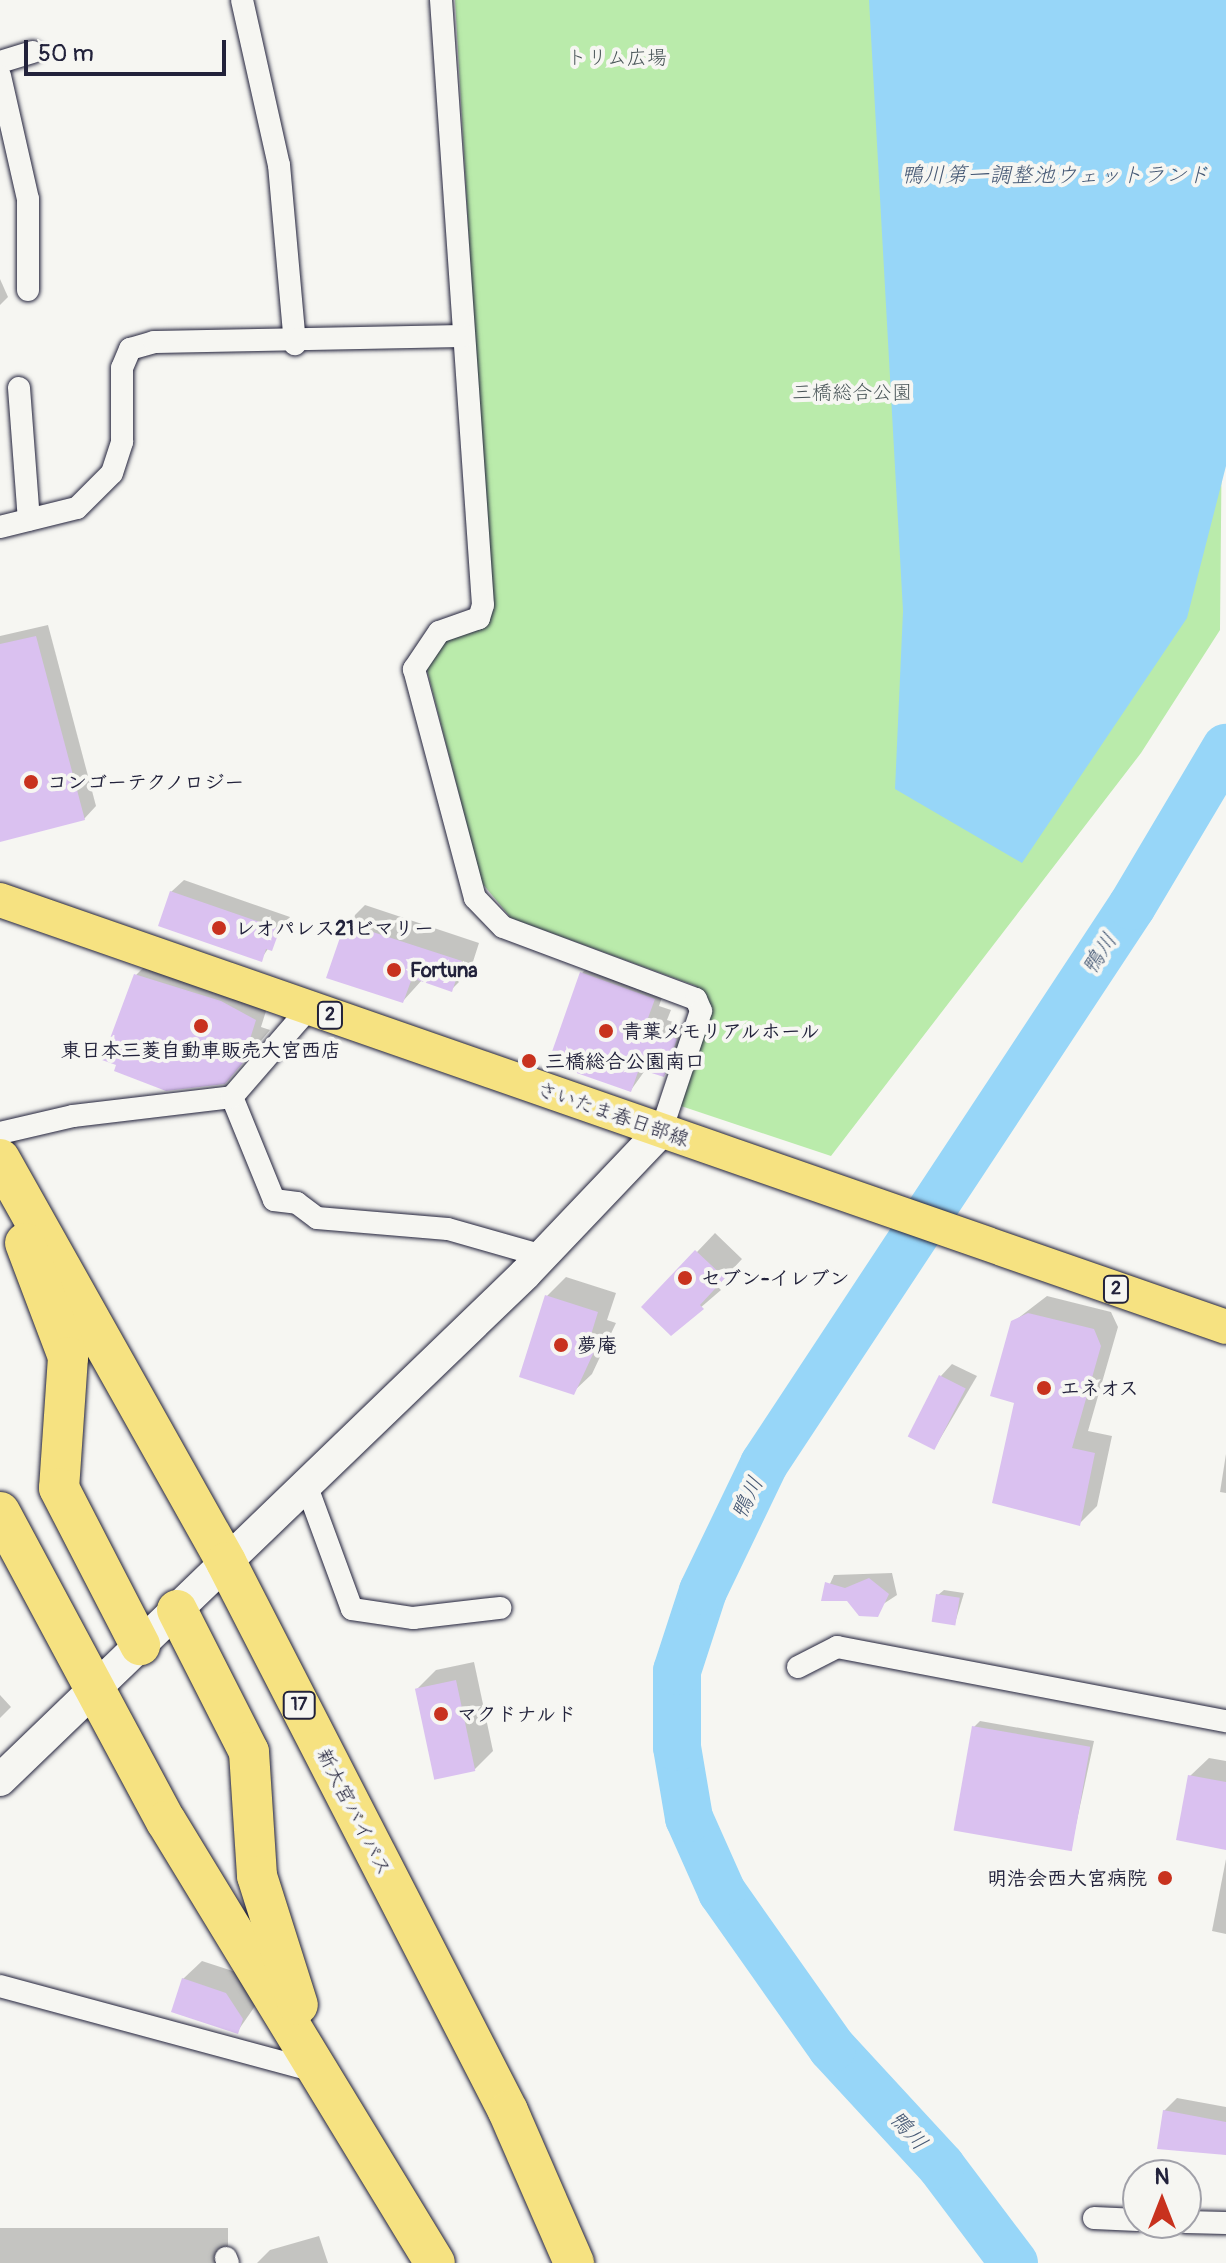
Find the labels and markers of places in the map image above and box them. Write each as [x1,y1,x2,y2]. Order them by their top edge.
place label: コンゴーテクノロジー [47,770,247,794]
marker: コンゴーテクノロジー [22,773,40,791]
place label: レオパレス21ビマリー [235,916,434,940]
marker: レオパレス21ビマリー [210,919,228,937]
place label: Fortuna [410,958,478,982]
marker: Fortuna [385,961,403,979]
marker: 東日本三菱自動車販売大宮西店 [192,1017,210,1035]
place label: 青葉メモリアルホール [622,1019,822,1043]
marker: 青葉メモリアルホール [597,1022,615,1040]
place label: 東日本三菱自動車販売大宮西店 [61,1038,341,1062]
place label: 三橋総合公園南口 [545,1049,705,1073]
marker: 三橋総合公園南口 [520,1052,538,1070]
place label: セブン-イレブン [701,1266,850,1290]
marker: セブン-イレブン [676,1269,694,1287]
place label: 夢庵 [577,1333,617,1357]
marker: 夢庵 [552,1336,570,1354]
place label: エネオス [1060,1376,1140,1400]
marker: エネオス [1035,1379,1053,1397]
place label: マクドナルド [457,1702,577,1726]
marker: マクドナルド [432,1705,450,1723]
place label: 明浩会西大宮病院 [987,1866,1147,1890]
marker: 明浩会西大宮病院 [1154,1867,1176,1889]

